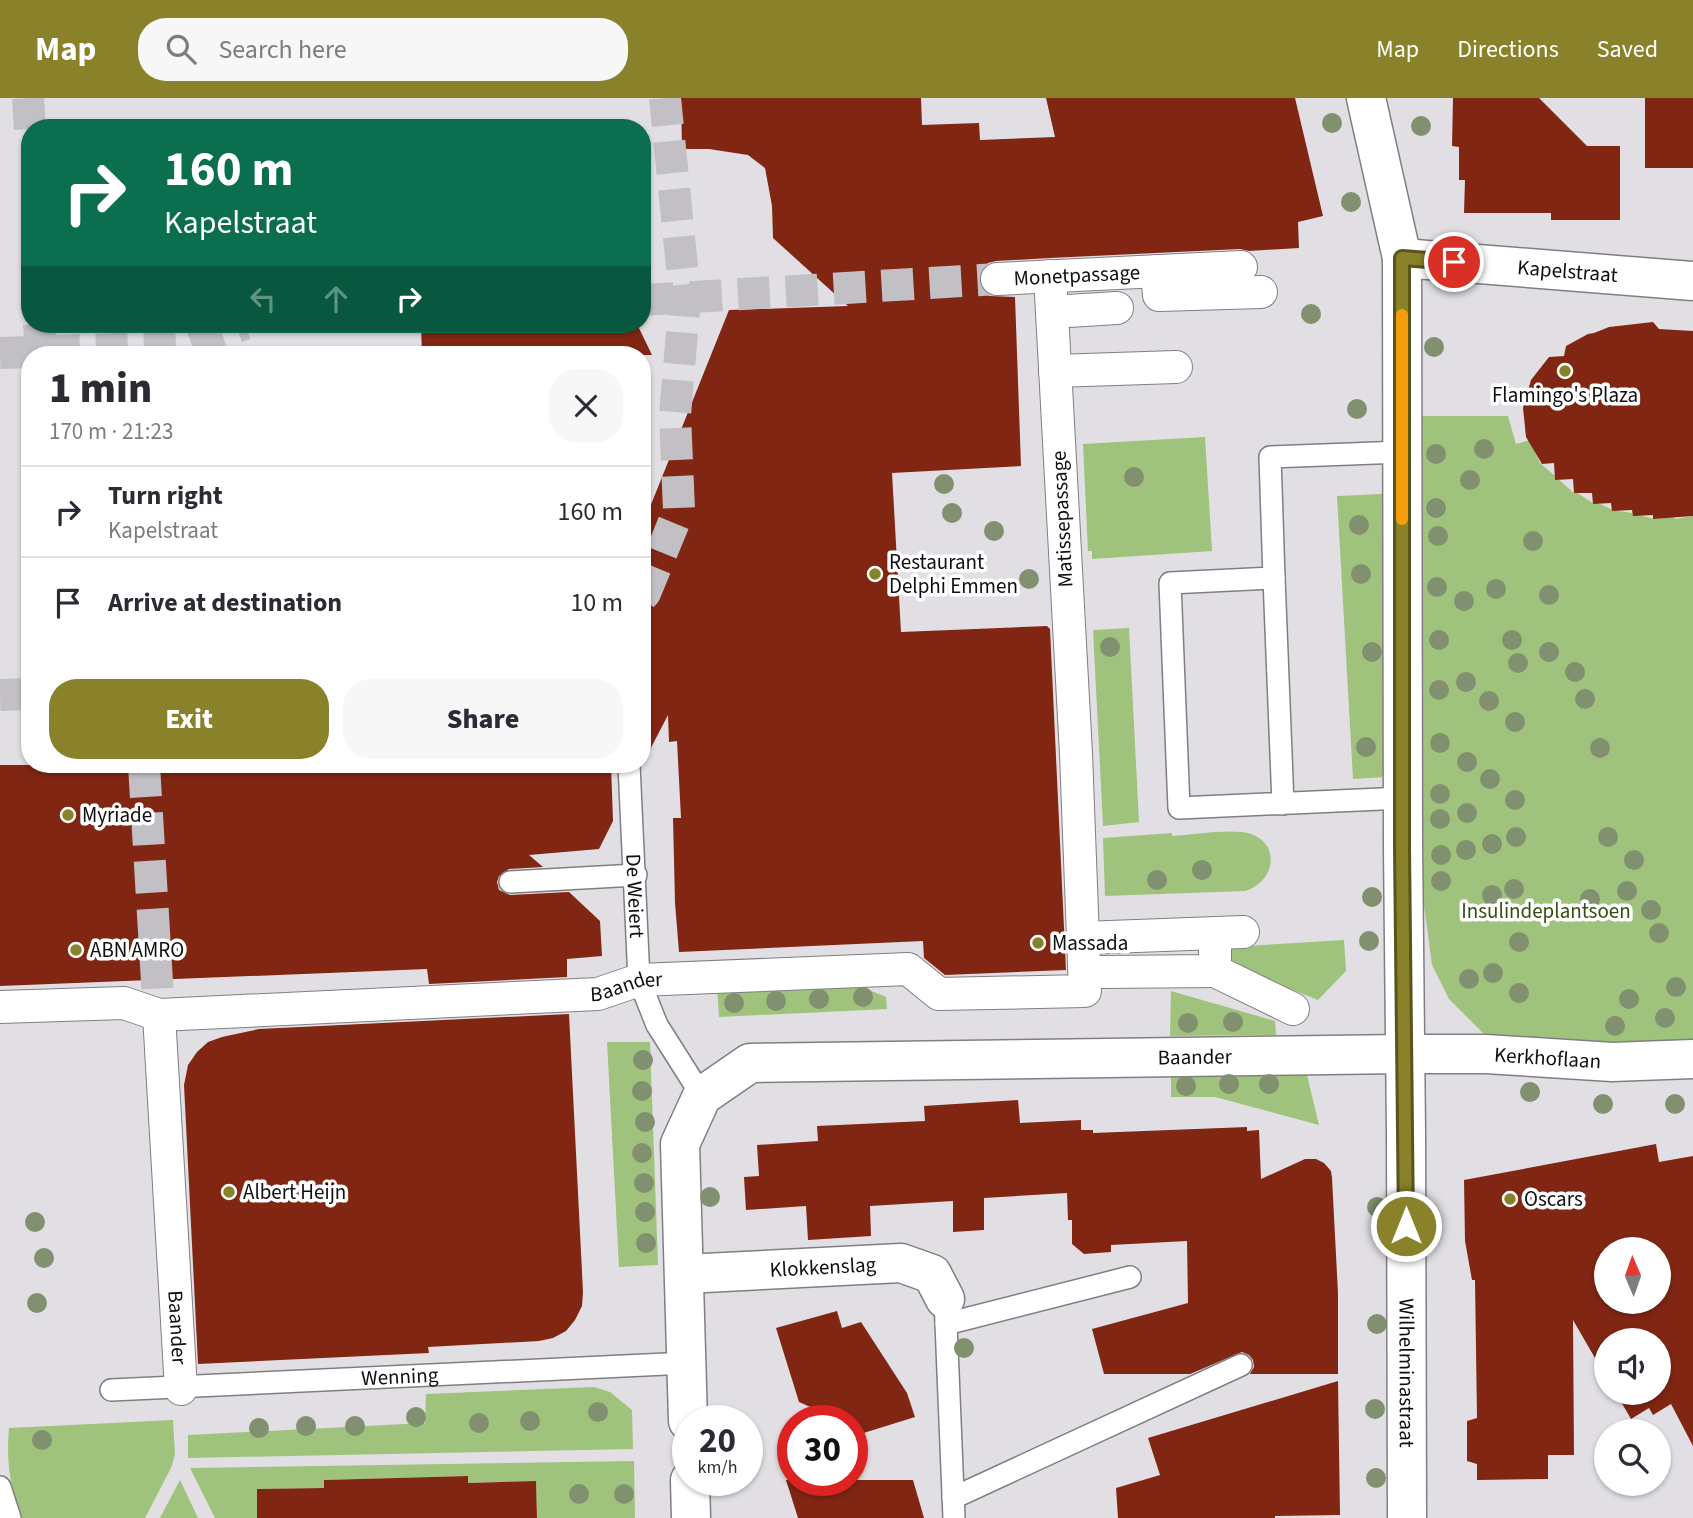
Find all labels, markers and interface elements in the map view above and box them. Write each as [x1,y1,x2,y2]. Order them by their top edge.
search box [138,18,628,81]
text: Map [35,26,96,73]
icon: search [162,30,200,68]
text: Search here [218,31,347,68]
text: Map [1376,32,1419,67]
text: Directions [1457,32,1559,67]
text: Saved [1597,32,1658,67]
text: 160 m [164,135,293,205]
icon: right [49,147,140,238]
text: Kapelstraat [164,200,317,246]
pin [1424,232,1484,292]
icon: arrive [1435,243,1473,281]
street label: Kapelstraat [1516,252,1619,290]
street label: Monetpassage [1013,257,1141,293]
icon: left [244,280,282,318]
icon: ahead [317,280,355,318]
icon: right [390,280,428,318]
text: 1 min [49,359,152,419]
marker: Flamingo's Plaza [1557,363,1573,379]
button: close [549,369,623,443]
place label: Flamingo's Plaza [1492,380,1638,410]
text: 170 m · 21:23 [49,415,173,448]
street label: Matissepassage [1043,450,1081,588]
text: Turn right [108,477,223,514]
icon: right [49,493,87,531]
text: 160 m [557,493,623,530]
text: Kapelstraat [108,514,218,547]
place label: Restaurant Delphi Emmen [889,547,1018,601]
marker: Restaurant Delphi Emmen [867,566,883,582]
icon: arrive [49,584,87,622]
text: Arrive at destination [108,584,342,621]
text: 10 m [570,584,623,621]
button: Exit [49,679,329,759]
button: Share [343,679,623,759]
place label: Myriade [82,800,152,830]
marker: Myriade [60,807,76,823]
street label: De Weiert [618,853,652,939]
park label: Insulindeplantsoen [1461,896,1631,926]
place label: Massada [1052,928,1128,958]
place label: ABN AMRO [90,935,184,965]
marker: Massada [1030,935,1046,951]
marker: ABN AMRO [68,942,84,958]
street label: Baander [590,964,664,1009]
street label: Kerkhoflaan [1493,1040,1602,1076]
street label: Baander [1157,1041,1233,1072]
place label: Albert Heijn [243,1177,346,1207]
marker: Albert Heijn [221,1184,237,1200]
place label: Oscars [1524,1184,1583,1214]
position arrow [1369,1189,1443,1263]
marker: Oscars [1502,1191,1518,1207]
north arrow [1594,1237,1671,1314]
map controls [1594,1237,1671,1496]
street label: Klokkenslag [769,1249,877,1285]
street label: Baander [160,1289,195,1366]
street label: Wilhelminastraat [1391,1298,1422,1448]
button: sound [1594,1328,1671,1405]
street label: Wenning [360,1360,439,1393]
speed limit sign: 30 [777,1405,868,1496]
text: 20 [699,1416,736,1466]
button: search [1594,1419,1671,1496]
text: km/h [698,1455,737,1480]

